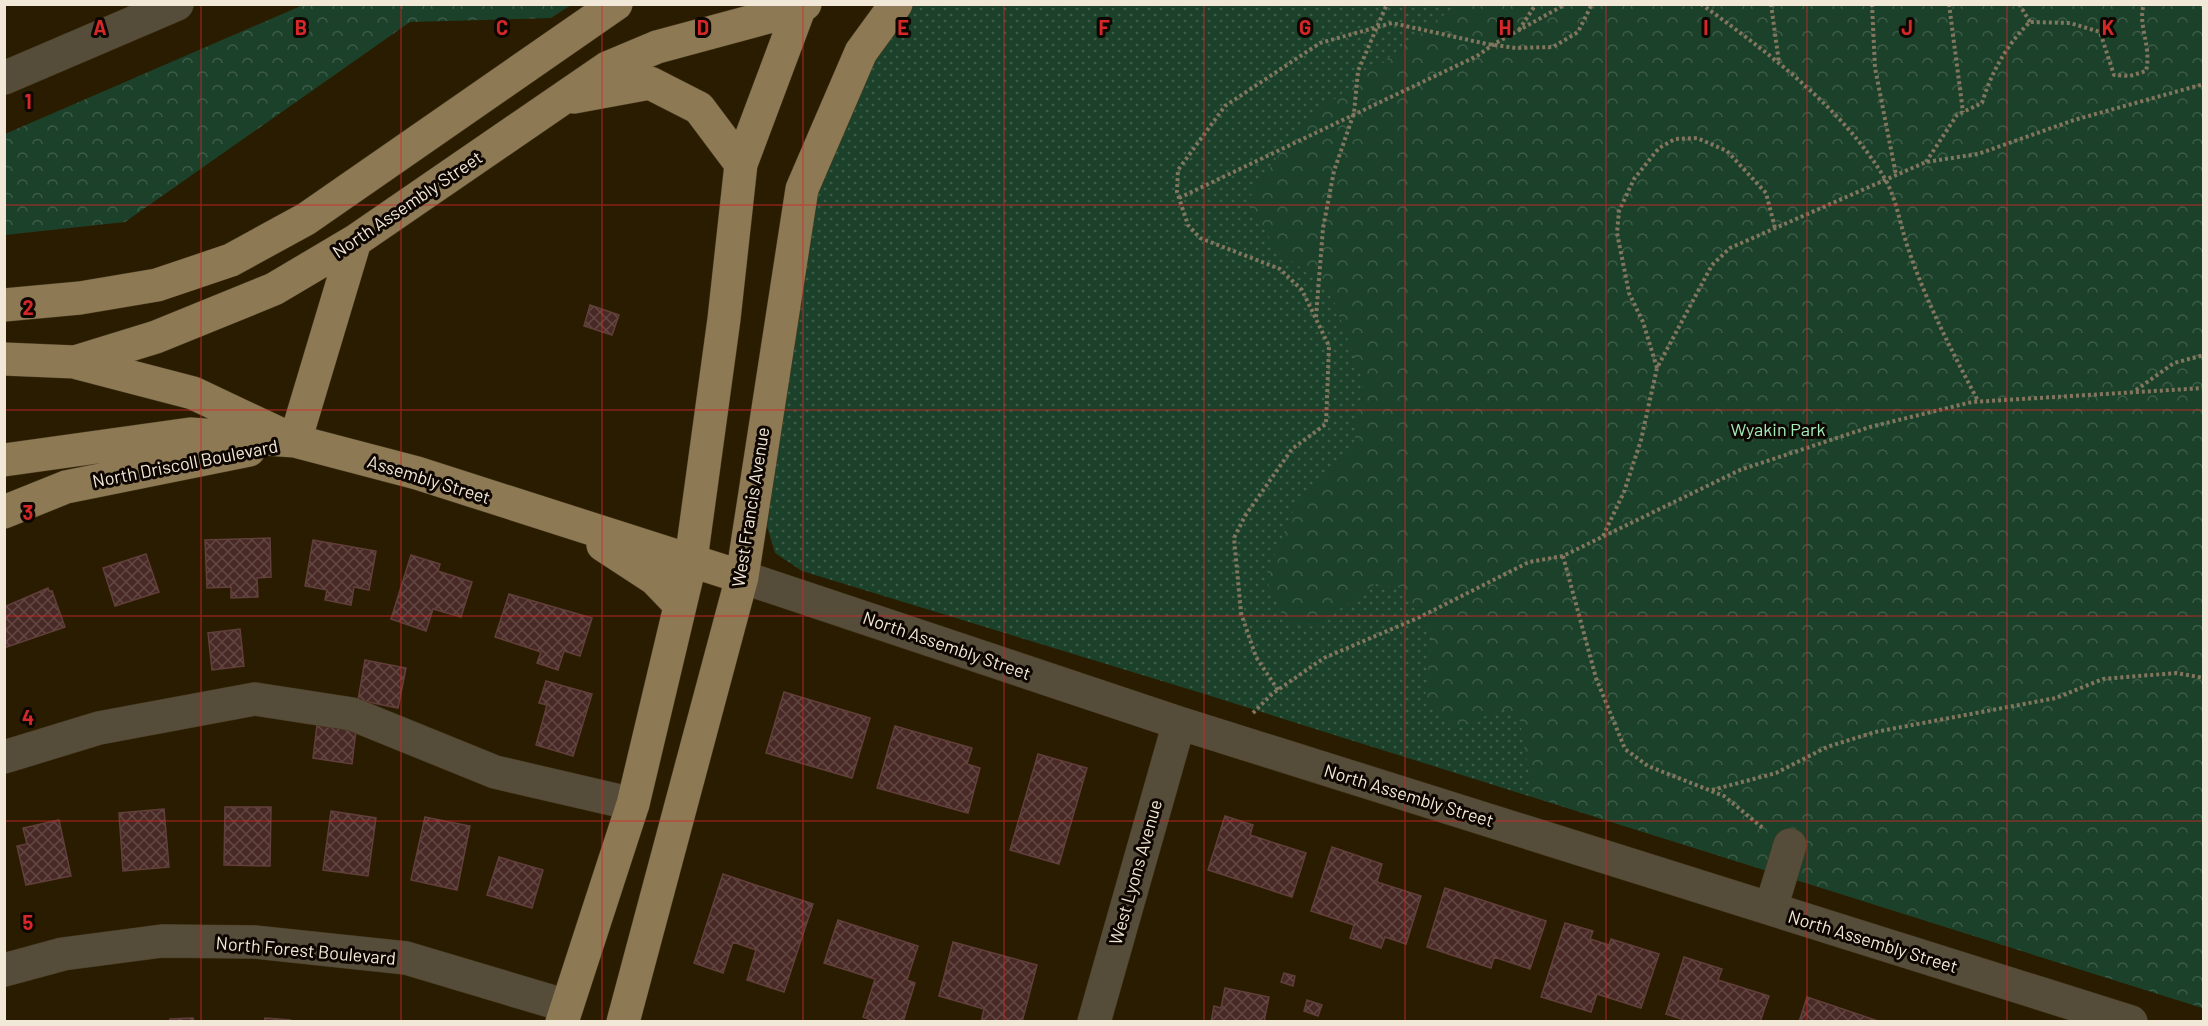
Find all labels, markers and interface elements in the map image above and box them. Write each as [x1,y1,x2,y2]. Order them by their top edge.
text: A [93,15,107,39]
text: B [295,15,307,39]
text: C [496,15,508,39]
text: D [697,15,709,39]
text: E [897,15,909,39]
text: F [1098,15,1110,39]
text: G [1299,15,1311,39]
text: H [1499,15,1511,39]
text: I [1703,15,1709,39]
text: J [1901,15,1913,39]
text: K [2102,15,2115,39]
text: 1 [24,89,32,113]
street label: North Assembly Street [328,146,486,262]
text: 2 [22,295,34,319]
park label: Wyakin Park [1730,418,1826,440]
street label: West Francis Avenue [726,425,774,589]
street label: North Driscoll Boulevard [90,434,280,492]
street label: Assembly Street [365,450,493,508]
text: 3 [23,500,33,524]
street label: North Assembly Street [860,606,1034,684]
text: 4 [22,705,34,729]
street label: North Assembly Street [1322,759,1496,831]
street label: West Lyons Avenue [1104,797,1166,947]
street label: North Assembly Street [1786,905,1960,977]
text: 5 [23,910,34,934]
street label: North Forest Boulevard [215,931,397,969]

